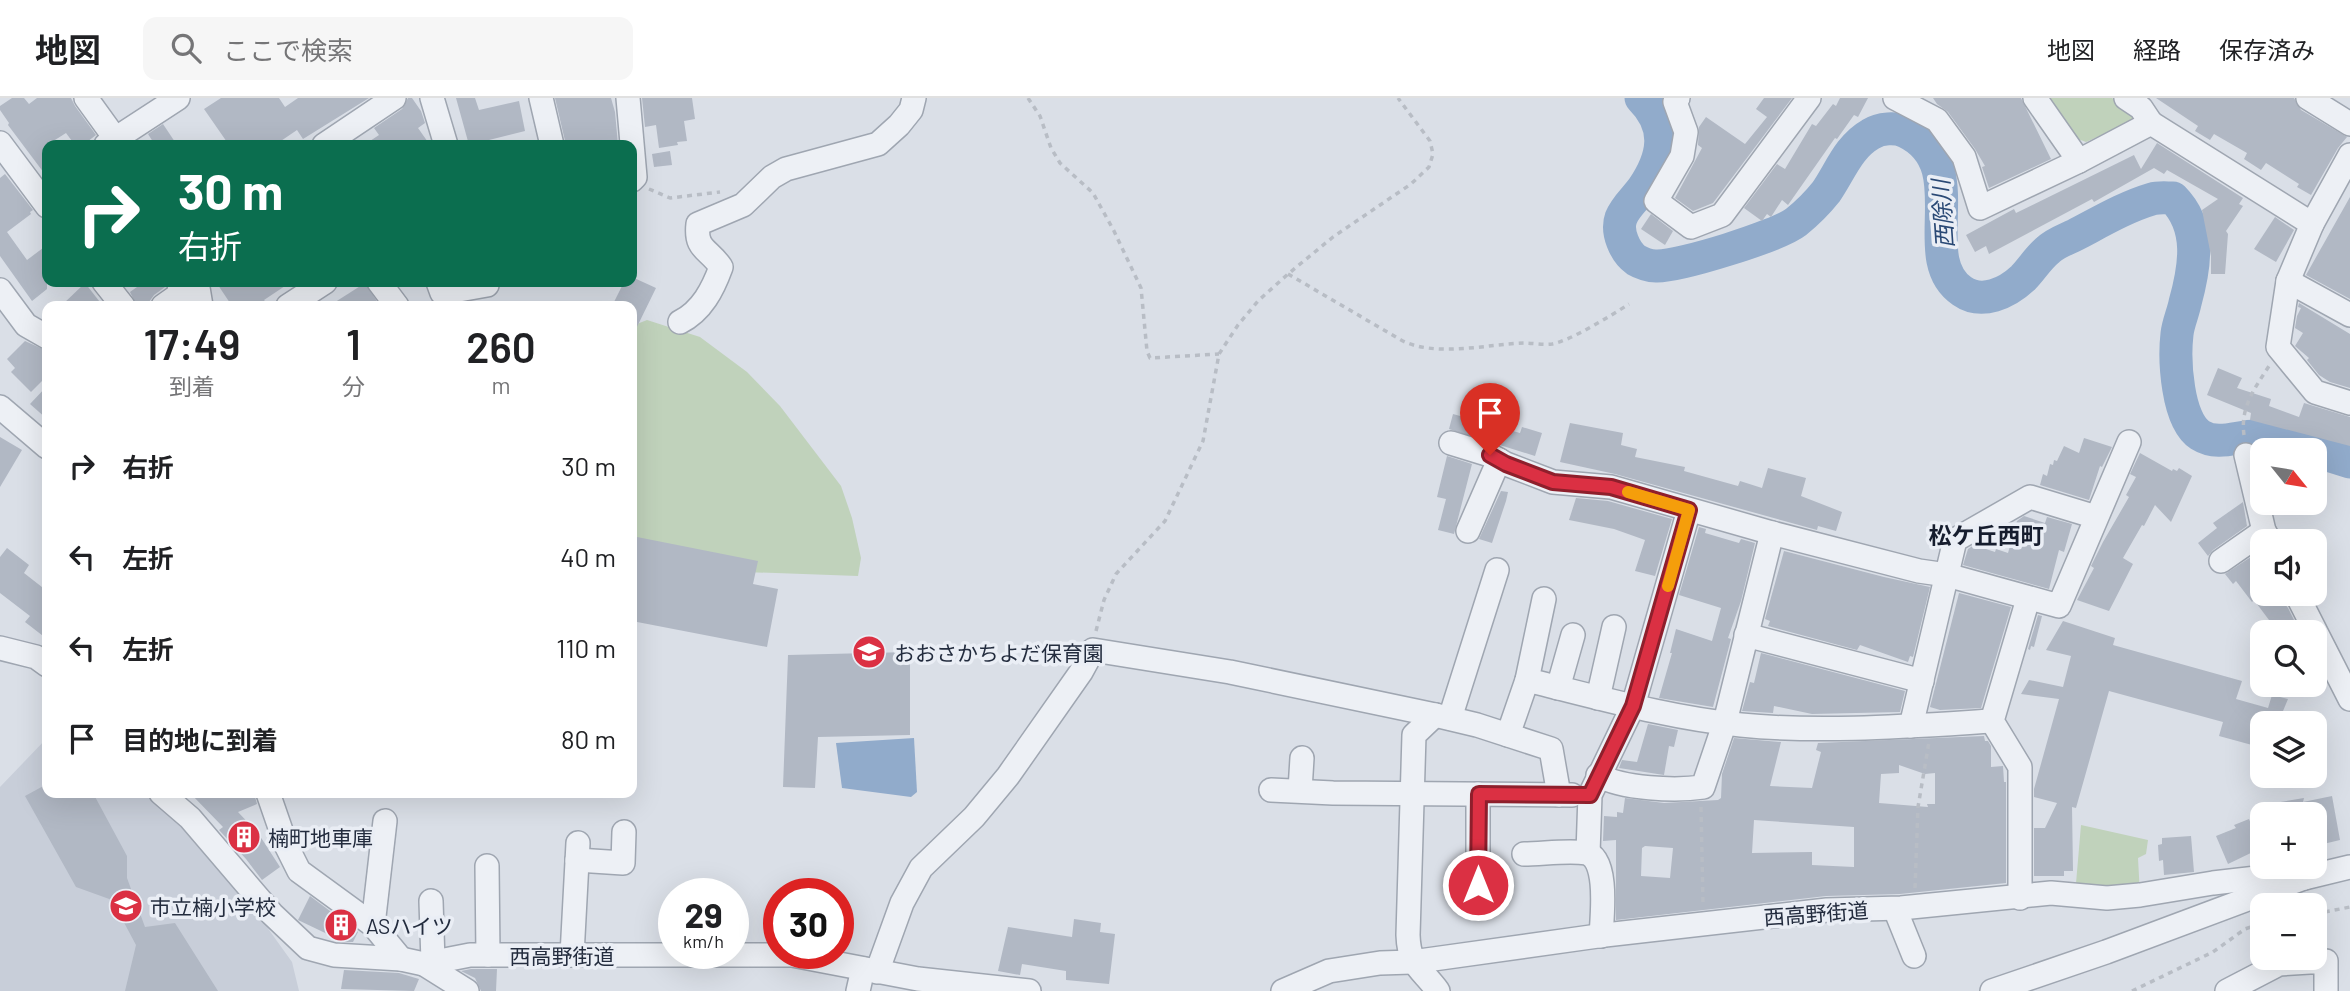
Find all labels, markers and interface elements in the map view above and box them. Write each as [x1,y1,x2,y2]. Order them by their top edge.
search box [143,17,633,80]
text: 地図 [35,29,101,69]
icon: search [167,29,205,67]
text: ここで検索 [223,34,353,65]
text: 地図 [2047,35,2095,64]
text: 経路 [2133,35,2181,64]
text: 保存済み [2219,35,2315,64]
text: 30 m [178,161,283,220]
icon: right [63,168,154,259]
water label: 西除川 [1925,176,1958,249]
text: 右折 [178,226,242,264]
text: 17:49 [143,318,240,368]
text: 1 [346,318,361,368]
text: 260 [466,321,536,371]
text: m [491,371,510,399]
text: 到着 [169,372,215,400]
text: 分 [342,372,365,400]
pin [1460,383,1520,455]
icon: arrive [1471,394,1509,432]
north arrow [2250,438,2328,514]
map controls [2250,438,2327,970]
icon: right [63,447,101,485]
text: 30 m [561,450,616,481]
text: 右折 [122,451,174,482]
district label: 松ケ丘西町 [1929,521,2044,549]
button: sound [2250,529,2327,606]
icon: left [63,538,101,576]
text: 40 m [560,541,616,572]
text: 左折 [122,542,174,573]
button: search [2250,620,2327,697]
icon: left [63,629,101,667]
text: 110 m [556,632,616,663]
text: 左折 [122,633,174,664]
school or university icon: おおさかちよだ保育園 [850,633,888,671]
place label: おおさかちよだ保育園 [894,640,1104,665]
button: layers [2250,711,2327,788]
icon: arrive [63,720,101,758]
text: 80 m [561,723,616,754]
text: 目的地に到着 [122,724,278,755]
button: + [2250,802,2327,879]
building icon: 楠町地車庫 [225,818,263,856]
place label: 楠町地車庫 [268,825,373,850]
position arrow [1441,848,1515,922]
speed limit sign: 30 [763,878,854,969]
school or university icon: 市立楠小学校 [107,887,145,925]
text: 29 [684,893,723,935]
button: − [2250,893,2327,970]
place label: 市立楠小学校 [150,894,276,919]
street label: 西高野街道 [1763,897,1869,929]
building icon: ASハイツ [322,906,360,944]
place label: ASハイツ [366,913,453,938]
text: km/h [683,930,724,952]
street label: 西高野街道 [510,943,615,968]

